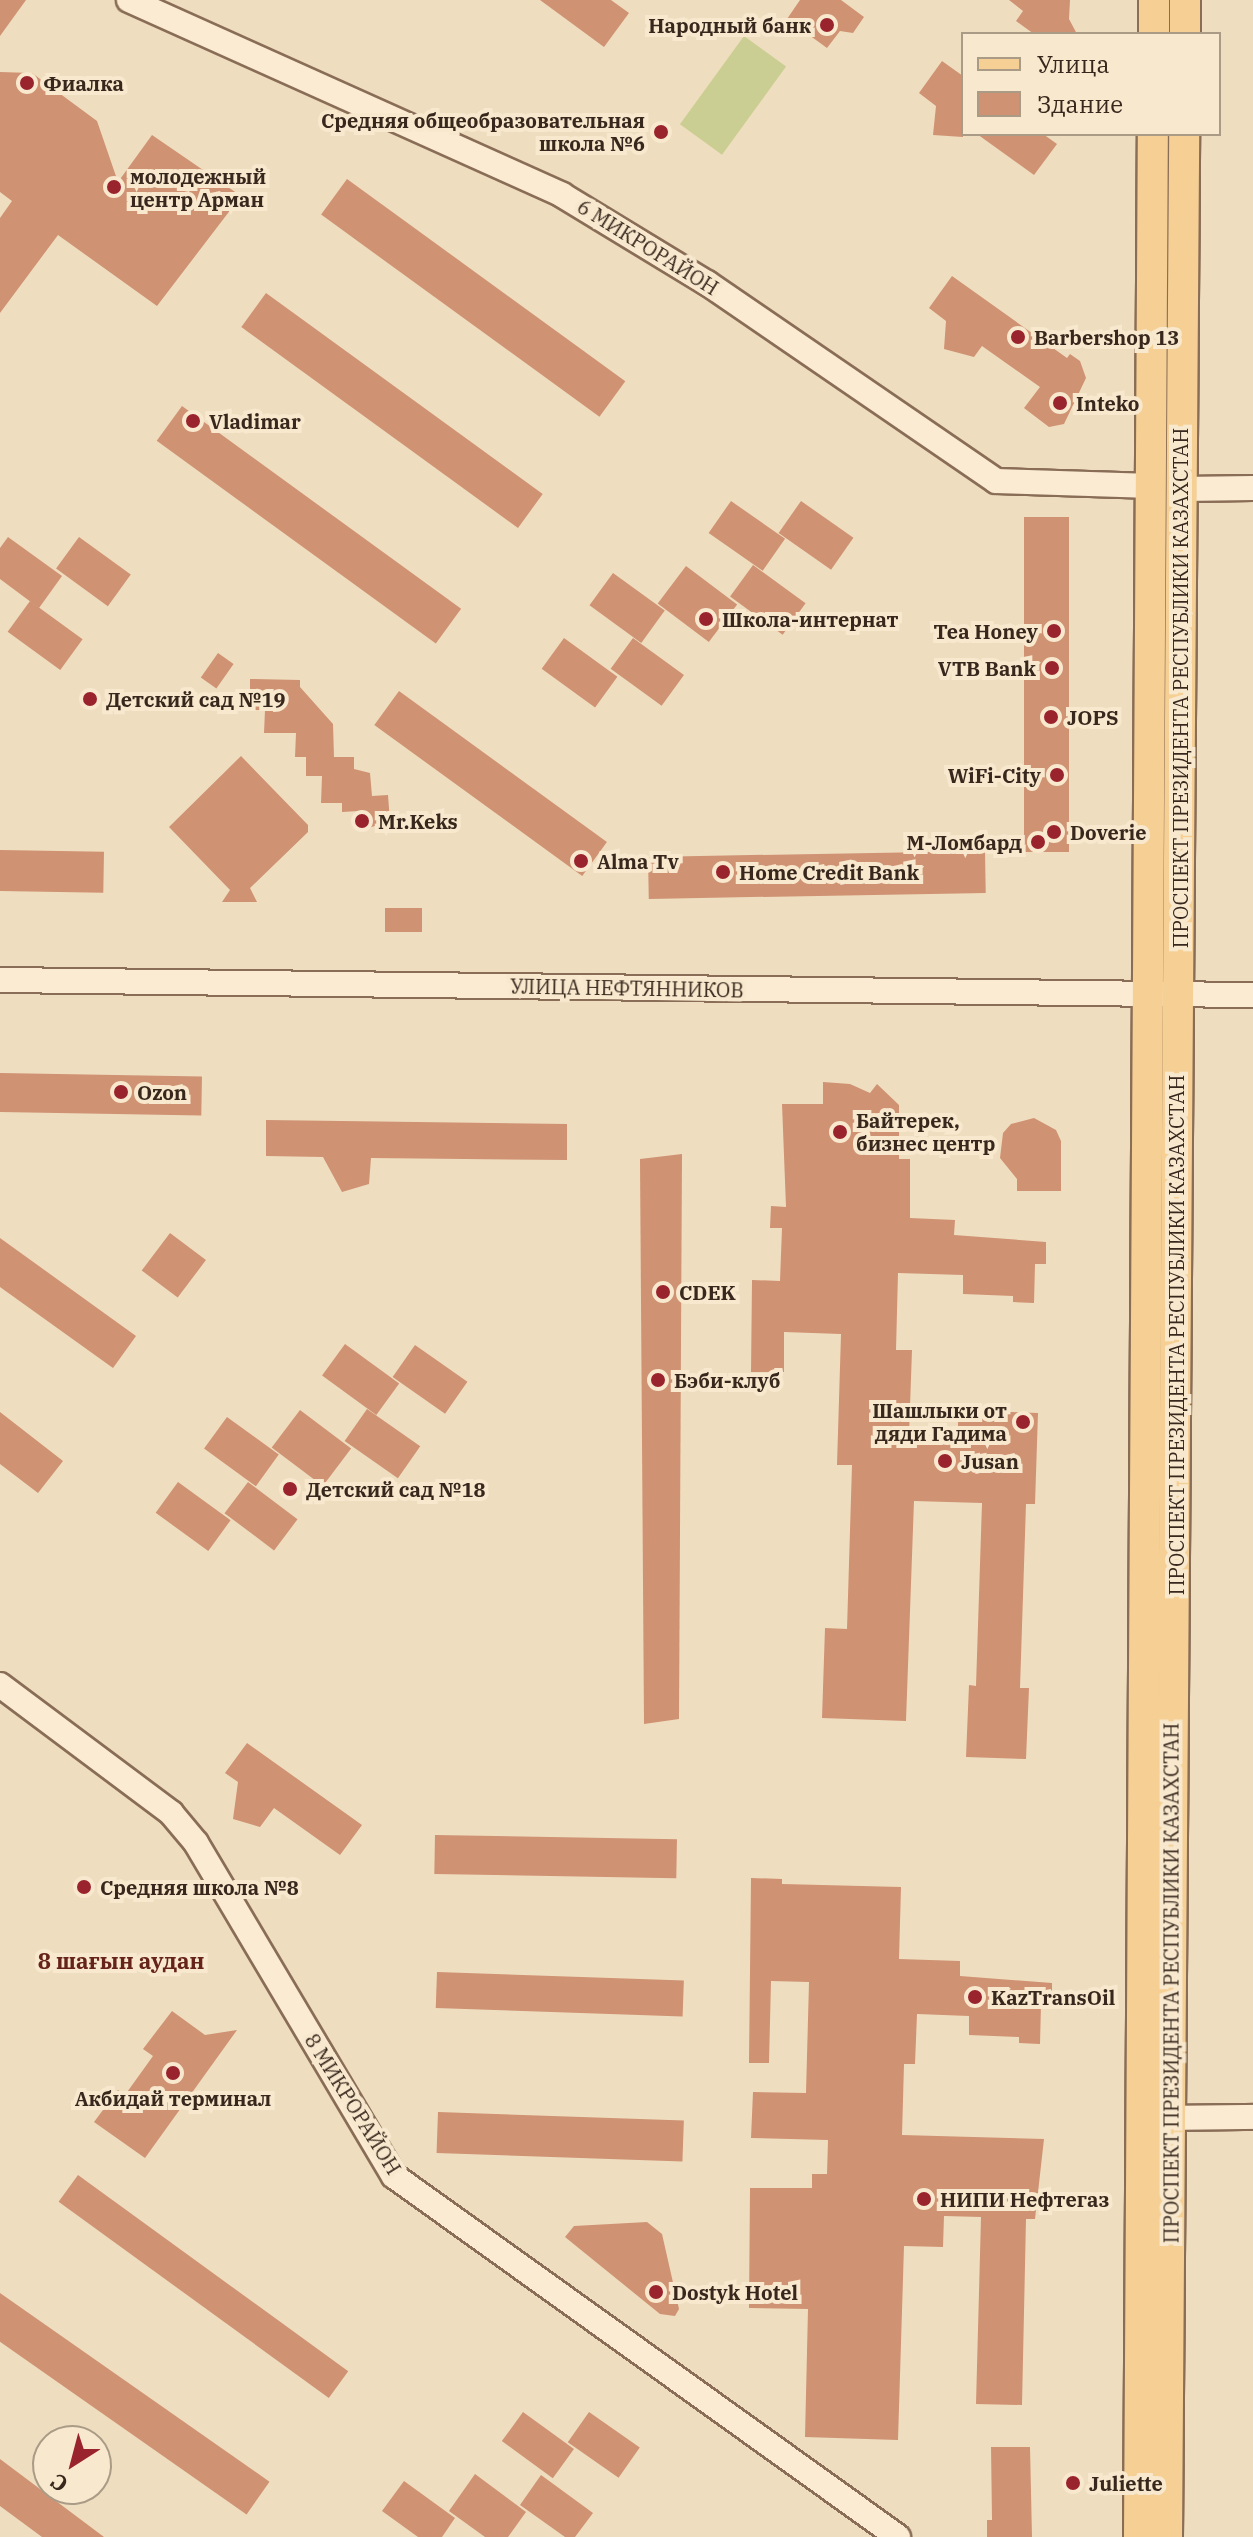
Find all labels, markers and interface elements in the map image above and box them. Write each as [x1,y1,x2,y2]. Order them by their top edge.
place label: Народный банк [648,13,811,37]
marker: Народный банк [818,16,836,34]
legend [961,32,1221,136]
text: Улица [1037,48,1110,80]
place label: Фиалка [43,71,124,95]
marker: Фиалка [18,74,36,92]
text: Здание [1037,88,1123,120]
place label: Средняя общеобразовательная школа №6 [321,108,645,155]
marker: Средняя общеобразовательная школа №6 [652,123,670,141]
place label: молодежный центр Арман [130,164,266,211]
marker: молодежный центр Арман [105,178,123,196]
street label: 6 МИКРОРАЙОН [573,194,723,300]
place label: Barbershop 13 [1034,325,1179,349]
marker: Barbershop 13 [1009,328,1027,346]
place label: Inteko [1076,391,1139,415]
marker: Inteko [1051,394,1069,412]
place label: Vladimar [209,409,301,433]
marker: Vladimar [184,412,202,430]
street label: ПРОСПЕКТ ПРЕЗИДЕНТА РЕСПУБЛИКИ КАЗАХСТАН [1168,428,1192,948]
place label: Школа-интернат [722,607,899,631]
marker: Школа-интернат [697,610,715,628]
place label: Tea Honey [933,619,1038,643]
marker: Tea Honey [1045,622,1063,640]
place label: VTB Bank [938,656,1036,680]
marker: VTB Bank [1043,659,1061,677]
place label: Детский сад №19 [106,687,286,711]
marker: Детский сад №19 [81,690,99,708]
place label: JOPS [1067,705,1119,729]
marker: JOPS [1042,708,1060,726]
place label: WiFi-City [948,763,1041,787]
marker: WiFi-City [1048,766,1066,784]
place label: Mr.Keks [378,809,458,833]
marker: Mr.Keks [353,812,371,830]
place label: Doverie [1070,820,1147,844]
marker: Doverie [1045,823,1063,841]
place label: М-Ломбард [906,830,1022,854]
marker: М-Ломбард [1029,833,1047,851]
place label: Alma Tv [597,849,679,873]
marker: Alma Tv [572,852,590,870]
place label: Home Credit Bank [739,860,919,884]
marker: Home Credit Bank [714,863,732,881]
street label: УЛИЦА НЕФТЯННИКОВ [510,974,744,1002]
street label: ПРОСПЕКТ ПРЕЗИДЕНТА РЕСПУБЛИКИ КАЗАХСТАН [1164,1075,1188,1595]
place label: Ozon [137,1080,187,1104]
marker: Ozon [112,1083,130,1101]
place label: Байтерек, бизнес центр [856,1108,995,1155]
marker: Байтерек, бизнес центр [831,1123,849,1141]
place label: CDEK [679,1280,736,1304]
marker: CDEK [654,1283,672,1301]
place label: Бэби-клуб [674,1368,780,1392]
marker: Бэби-клуб [649,1371,667,1389]
place label: Шашлыки от дяди Гадима [872,1398,1007,1445]
marker: Шашлыки от дяди Гадима [1014,1413,1032,1431]
place label: Jusan [961,1449,1019,1473]
marker: Jusan [936,1452,954,1470]
place label: Детский сад №18 [306,1477,486,1501]
marker: Детский сад №18 [281,1480,299,1498]
street label: ПРОСПЕКТ ПРЕЗИДЕНТА РЕСПУБЛИКИ КАЗАХСТАН [1159,1723,1183,2243]
place label: Средняя школа №8 [100,1875,299,1899]
marker: Средняя школа №8 [75,1878,93,1896]
district label: 8 шағын аудан [38,1948,204,1974]
place label: KazTransOil [991,1985,1115,2009]
marker: KazTransOil [966,1988,984,2006]
street label: 8 МИКРОРАЙОН [300,2029,406,2179]
marker: Акбидай терминал [164,2064,182,2082]
place label: Акбидай терминал [75,2086,271,2110]
place label: НИПИ Нефтегаз [940,2187,1109,2211]
marker: НИПИ Нефтегаз [915,2190,933,2208]
place label: Dostyk Hotel [672,2280,798,2304]
marker: Dostyk Hotel [647,2283,665,2301]
north arrow [32,2425,112,2505]
text: С [44,2467,73,2499]
place label: Juliette [1089,2471,1163,2495]
marker: Juliette [1064,2474,1082,2492]

